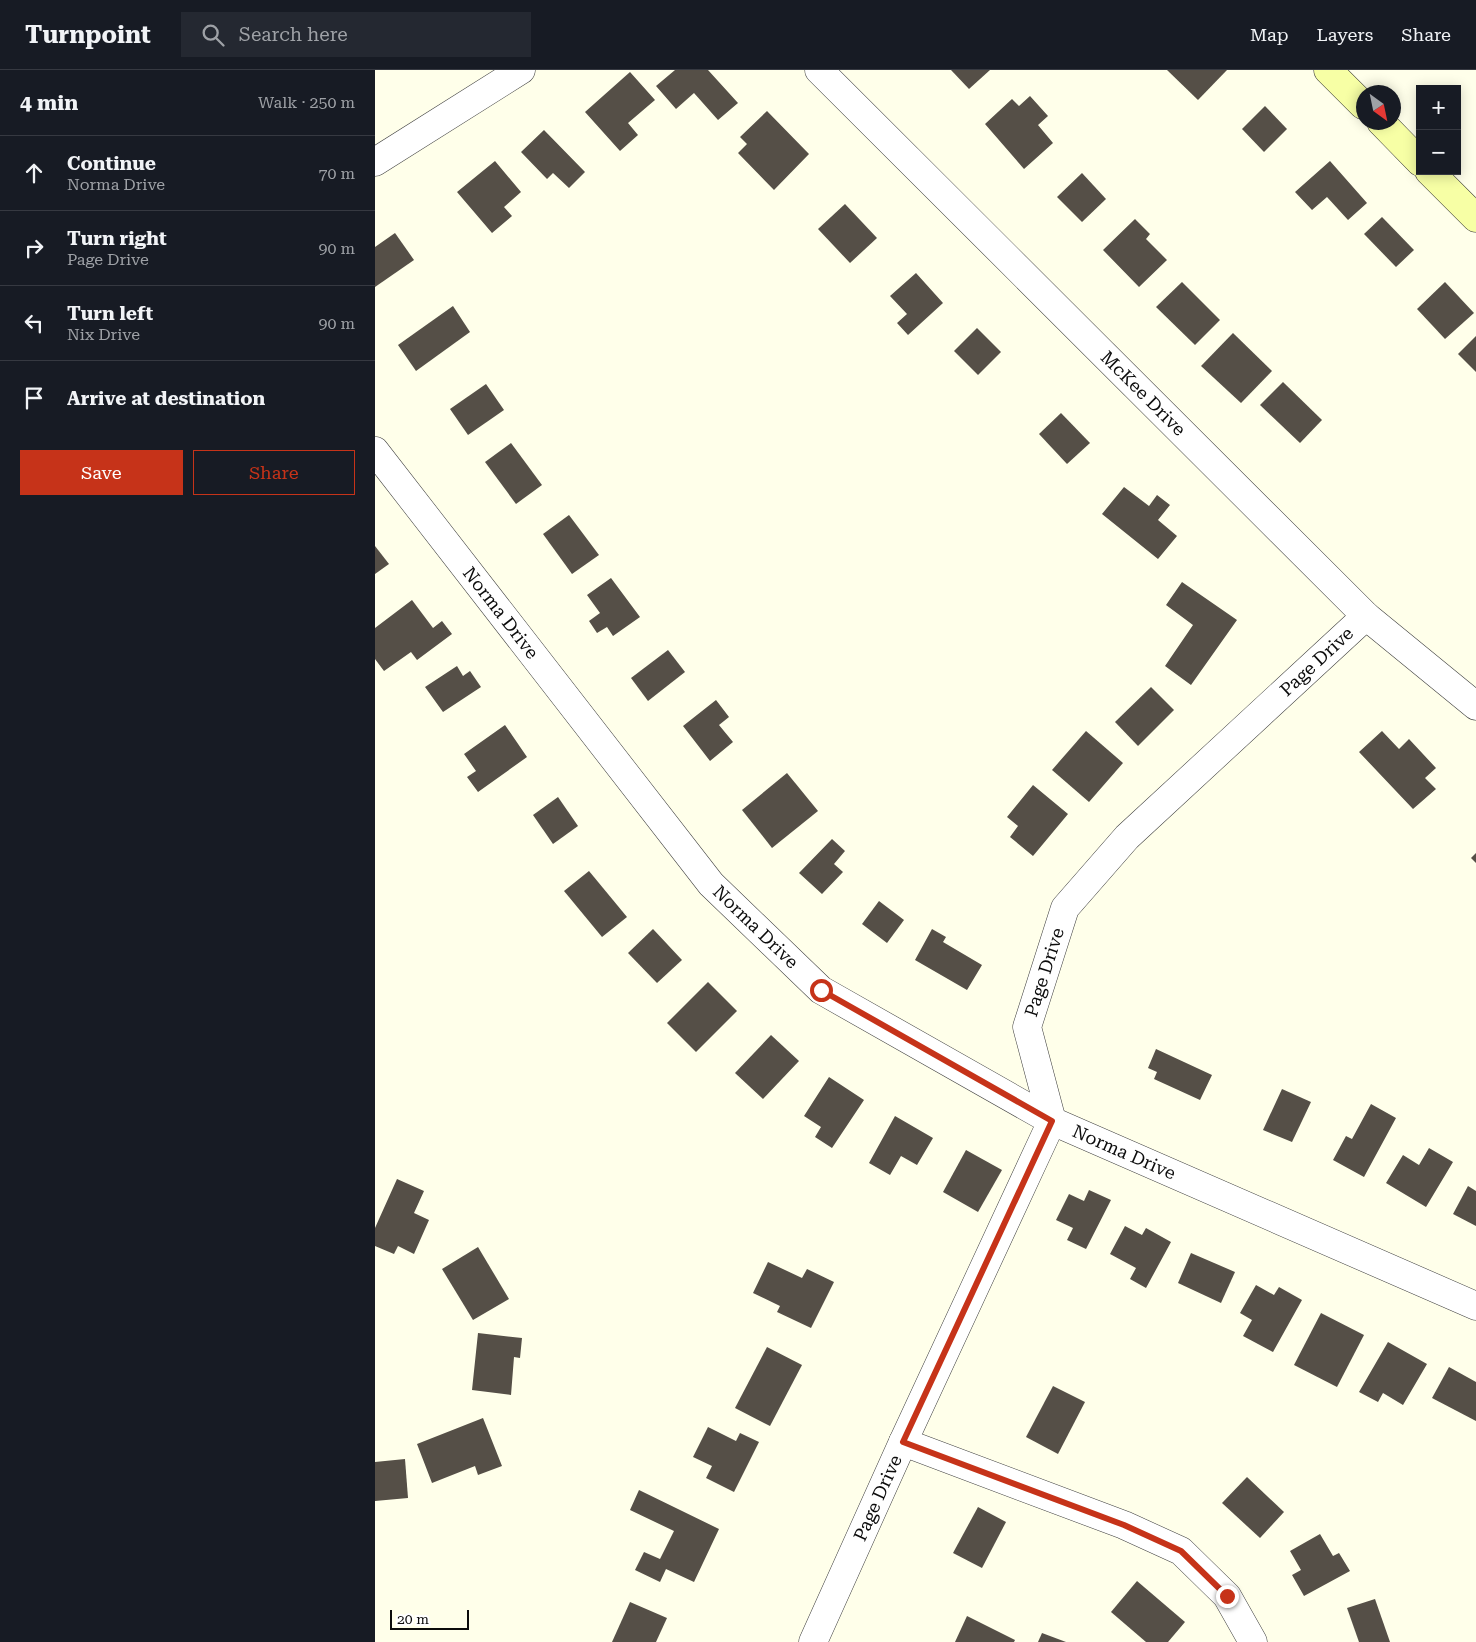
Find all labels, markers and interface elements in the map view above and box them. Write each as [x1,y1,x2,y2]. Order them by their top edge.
search box [181,12,531,57]
text: Turnpoint [25,21,151,49]
icon: search [199,21,227,49]
text: Search here [239,23,348,46]
text: Map [1250,24,1289,45]
text: Layers [1317,24,1373,45]
text: Share [1401,24,1451,45]
north arrow [1356,85,1401,130]
map controls [1416,85,1461,175]
button: + [1416,85,1461,130]
text: 4 min [20,91,78,115]
text: Walk · 250 m [258,93,355,112]
button: − [1416,130,1461,175]
text: Continue [67,152,156,175]
icon: ahead [20,159,48,187]
text: 70 m [318,164,355,183]
text: Norma Drive [67,175,165,194]
text: Turn right [67,227,167,250]
icon: right [20,234,48,262]
text: 90 m [318,239,355,258]
text: Page Drive [67,250,149,269]
text: Turn left [67,302,153,325]
icon: left [20,309,48,337]
text: 90 m [318,314,355,333]
text: Nix Drive [67,325,140,344]
street label: McKee Drive [1097,346,1190,440]
icon: arrive [20,384,48,412]
text: Arrive at destination [67,387,265,410]
button: Save [20,450,183,495]
button: Share [193,450,355,495]
street label: Norma Drive [459,563,543,663]
street label: Page Drive [1275,622,1357,700]
street label: Norma Drive [709,881,803,973]
street label: Page Drive [1020,925,1068,1019]
route start [810,979,833,1002]
street label: Norma Drive [1069,1120,1179,1184]
street label: Page Drive [849,1451,906,1544]
route end [1216,1585,1239,1608]
scale bar [390,1607,469,1630]
text: 20 m [397,1611,429,1627]

